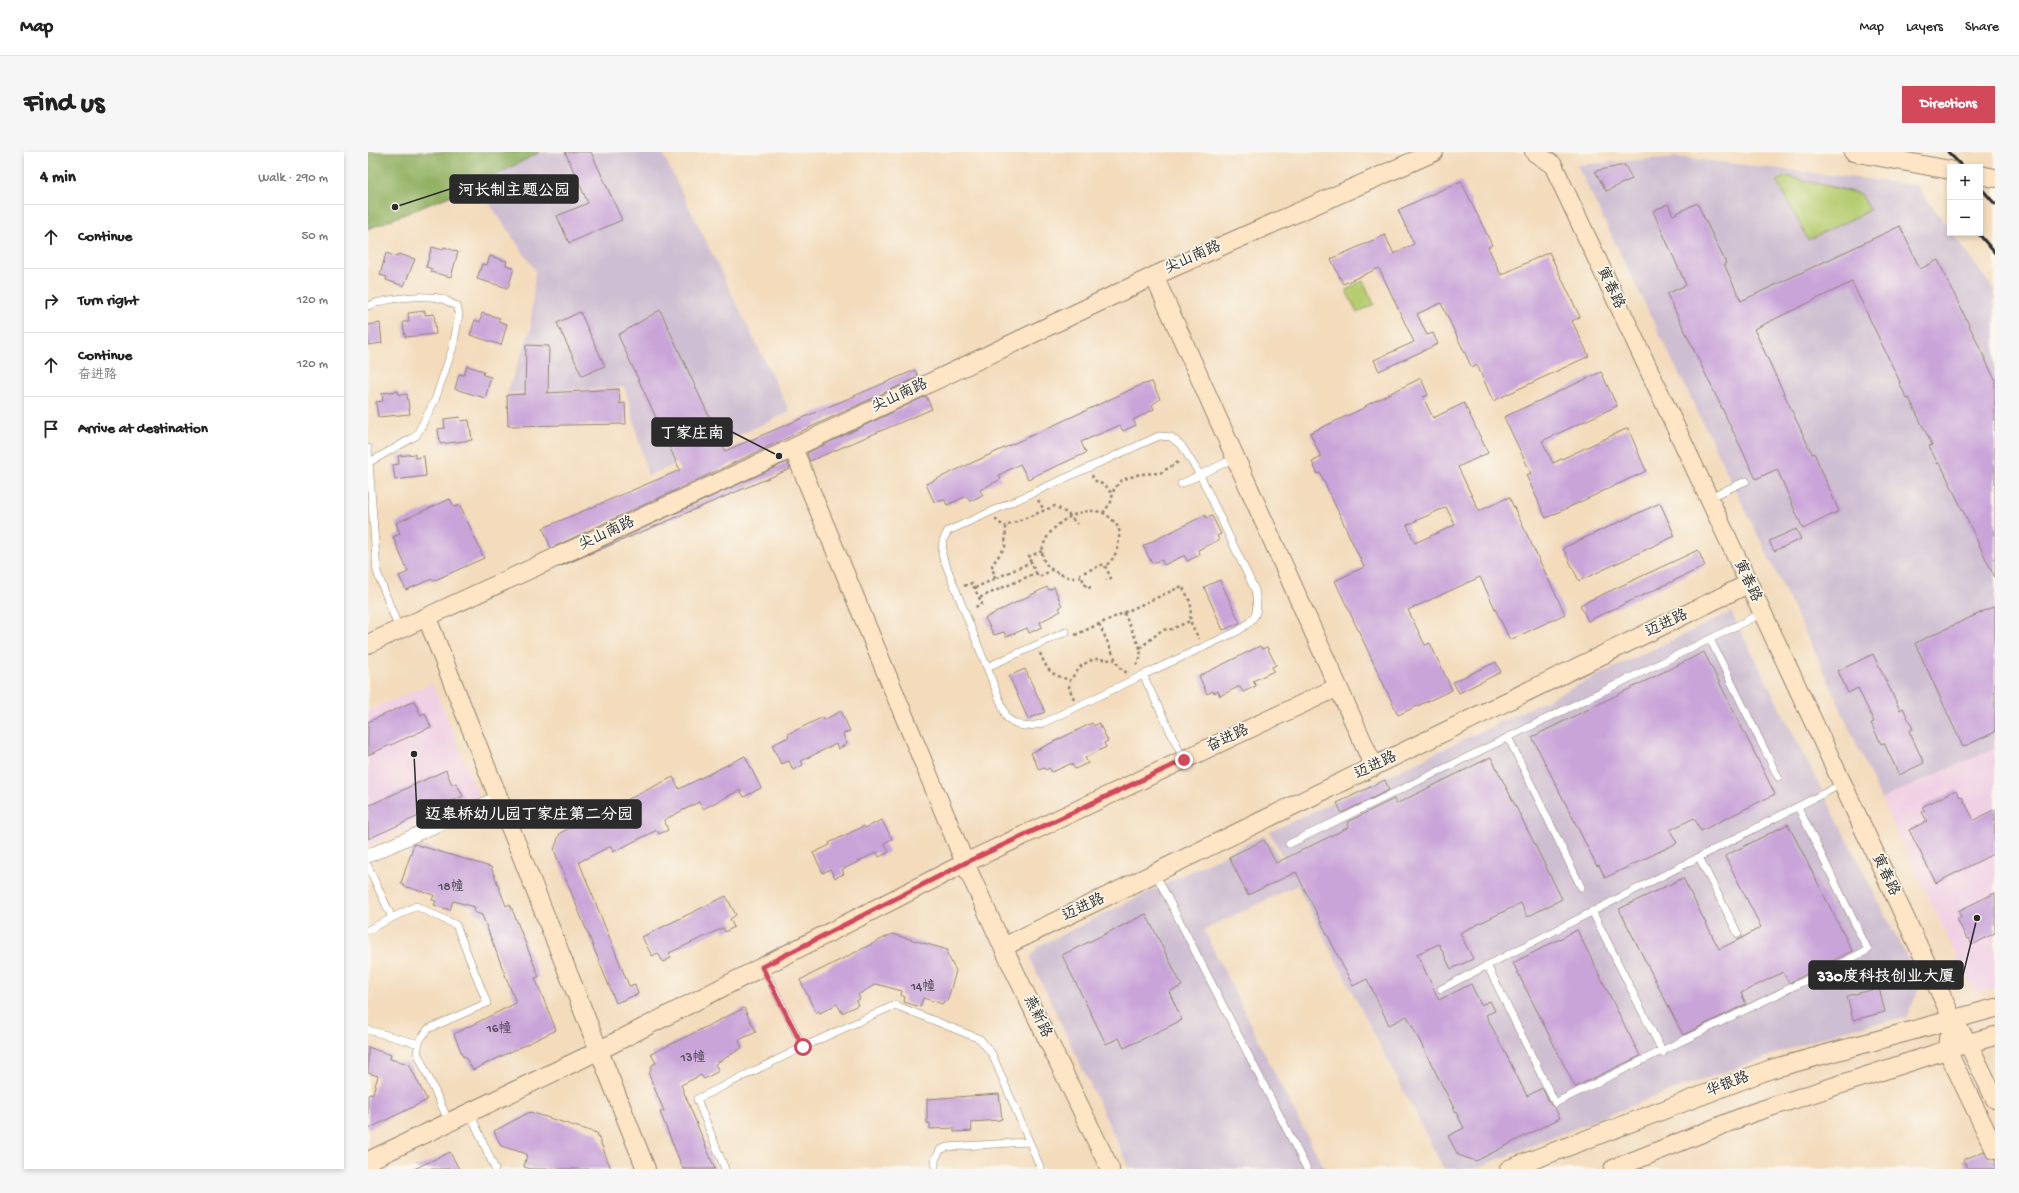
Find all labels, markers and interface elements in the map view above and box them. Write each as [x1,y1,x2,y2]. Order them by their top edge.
text: Map [20,16,53,39]
text: Map [1860,19,1884,36]
text: Layers [1906,19,1943,36]
text: Share [1965,19,1999,36]
button: Directions [1902,86,1995,123]
text: Find us [24,88,104,121]
map controls [1947,164,1983,236]
button: + [1947,164,1983,200]
text: 4 min [40,168,76,188]
text: Walk · 290 m [258,171,328,186]
callout: 河长制主题公园 [450,175,578,203]
text: 河长制主题公园 [458,181,570,202]
button: − [1947,200,1983,236]
icon: ahead [40,226,62,248]
text: Continue [78,228,132,246]
text: 50 m [301,229,328,244]
street label: 尖山南路 [1162,237,1224,278]
street label: 寅春路 [1592,264,1628,312]
icon: right [40,290,62,312]
text: Turn right [78,292,138,310]
text: 120 m [297,293,328,308]
text: Continue [78,347,132,365]
icon: ahead [40,354,62,376]
text: 120 m [297,357,328,372]
text: 奋进路 [78,368,117,383]
street label: 尖山南路 [869,374,931,417]
icon: arrive [40,418,62,440]
callout: 丁家庄南 [652,418,732,446]
text: Arrive at destination [78,420,208,438]
text: 丁家庄南 [660,424,724,445]
street label: 尖山南路 [576,512,638,555]
street label: 寅春路 [1729,557,1765,605]
street label: 迈进路 [1643,606,1691,642]
street label: 奋进路 [1204,721,1252,757]
street label: 迈进路 [1352,748,1400,784]
route end [1175,751,1193,769]
callout: 迈皋桥幼儿园丁家庄第二分园 [417,800,641,828]
text: 迈皋桥幼儿园丁家庄第二分园 [425,805,633,826]
street label: 寅春路 [1867,851,1903,899]
house number: 18幢 [437,879,464,895]
street label: 迈进路 [1060,890,1108,926]
callout: 330度科技创业大厦 [1809,961,1963,989]
text: 330度科技创业大厦 [1816,967,1955,988]
house number: 14幢 [910,979,935,995]
street label: 燕新路 [1019,993,1055,1041]
house number: 16幢 [486,1021,511,1037]
route start [794,1038,812,1056]
house number: 13幢 [680,1050,706,1066]
street label: 华银路 [1704,1069,1752,1101]

